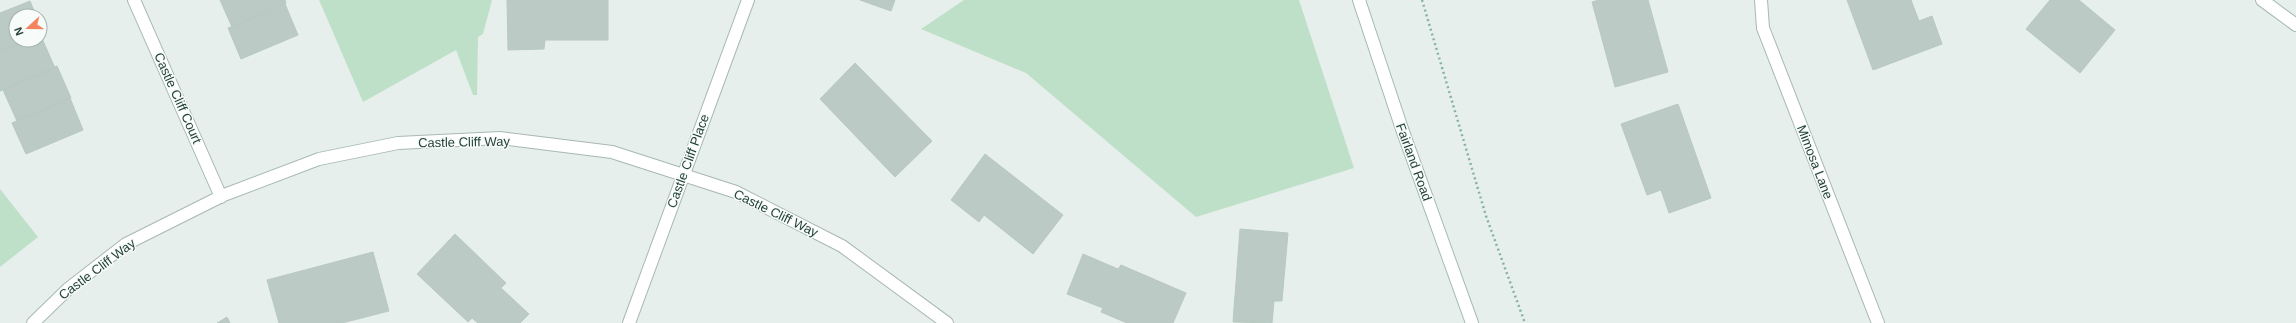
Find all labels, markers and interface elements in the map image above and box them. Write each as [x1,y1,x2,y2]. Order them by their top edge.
north arrow [8,8,48,48]
text: N [12,26,26,37]
street label: Castle Cliff Court [151,50,205,146]
street label: Castle Cliff Place [664,112,712,210]
street label: Fairland Road [1393,121,1435,203]
street label: Mimosa Lane [1794,123,1836,201]
street label: Castle Cliff Way [418,134,510,150]
street label: Castle Cliff Way [731,186,821,240]
street label: Castle Cliff Way [56,235,139,303]

